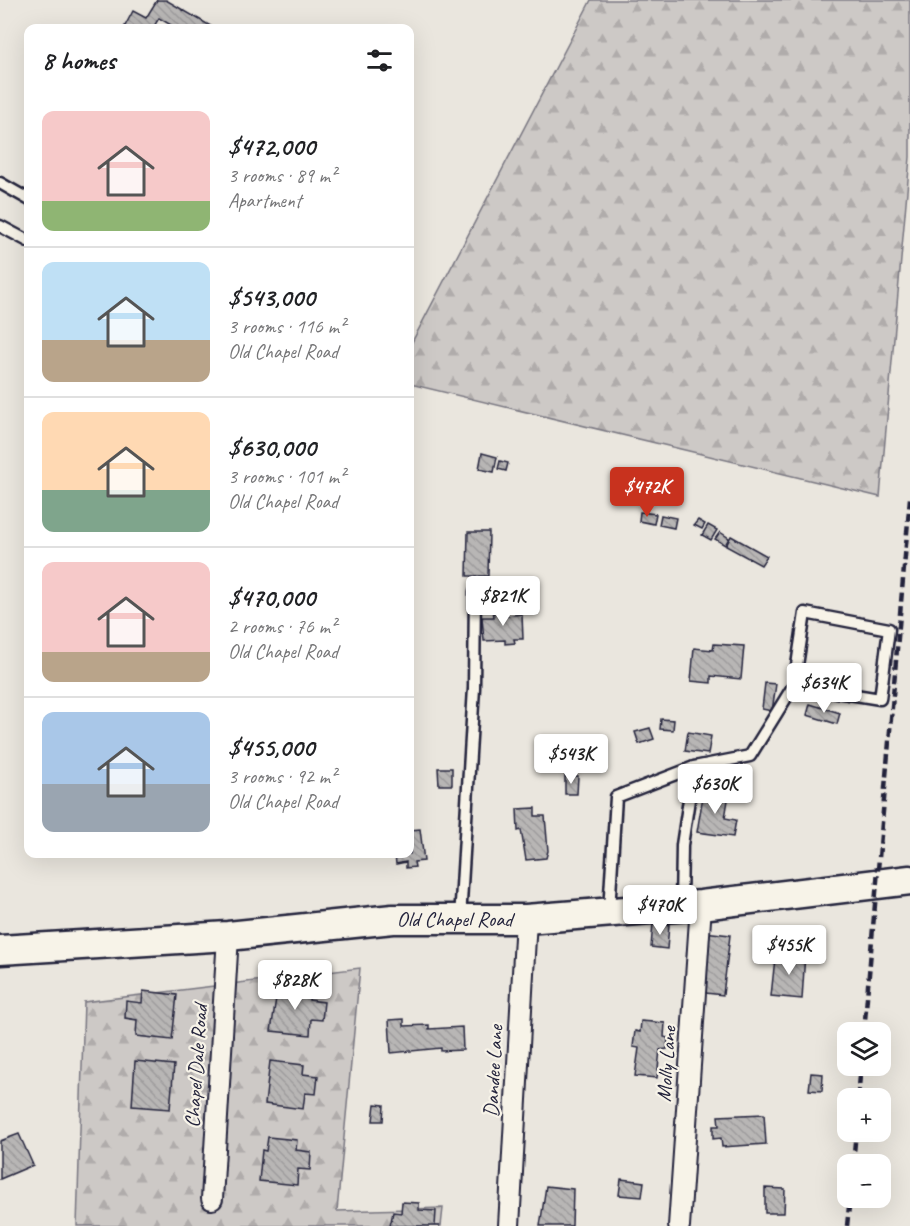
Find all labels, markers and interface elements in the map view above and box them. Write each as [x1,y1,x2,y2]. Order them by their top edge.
text: 8 homes [42,44,115,77]
icon: filters [363,44,396,77]
text: $472,000 [228,130,315,163]
icon: home [90,135,162,207]
text: 3 rooms · 89 m² [228,163,336,188]
text: Apartment [228,188,301,213]
text: $543,000 [228,281,315,314]
icon: home [90,286,162,358]
text: 3 rooms · 116 m² [228,314,345,339]
text: Old Chapel Road [228,339,338,364]
text: $630,000 [228,431,316,464]
icon: home [90,436,162,508]
text: 3 rooms · 101 m² [228,464,345,489]
pin: $472K [605,467,689,518]
text: $472K [624,474,670,499]
text: Old Chapel Road [228,489,338,514]
pin: $821K [461,576,545,627]
text: $470,000 [228,581,315,614]
text: $821K [480,583,526,608]
icon: home [90,586,162,658]
text: 2 rooms · 76 m² [228,614,336,639]
text: Old Chapel Road [228,639,338,664]
pin: $634K [782,663,866,714]
text: $634K [801,670,847,695]
text: $455,000 [228,731,314,764]
pin: $543K [529,734,613,785]
icon: home [90,736,162,808]
text: $543K [548,741,594,766]
text: 3 rooms · 92 m² [228,764,336,789]
pin: $630K [673,764,757,815]
text: $630K [692,771,738,796]
text: Old Chapel Road [228,789,338,814]
pin: $470K [618,885,702,936]
text: $470K [637,892,683,917]
street label: Old Chapel Road [397,906,515,932]
pin: $455K [747,925,831,976]
text: $455K [766,932,812,957]
pin: $828K [253,960,337,1011]
text: $828K [272,967,318,992]
street label: Chapel Dale Road [179,1000,214,1128]
map controls [837,1022,891,1208]
button: layers [837,1022,891,1076]
street label: Dandee Lane [478,1023,508,1118]
street label: Molly Lane [650,1024,682,1103]
button: + [837,1088,891,1142]
button: − [837,1154,891,1208]

